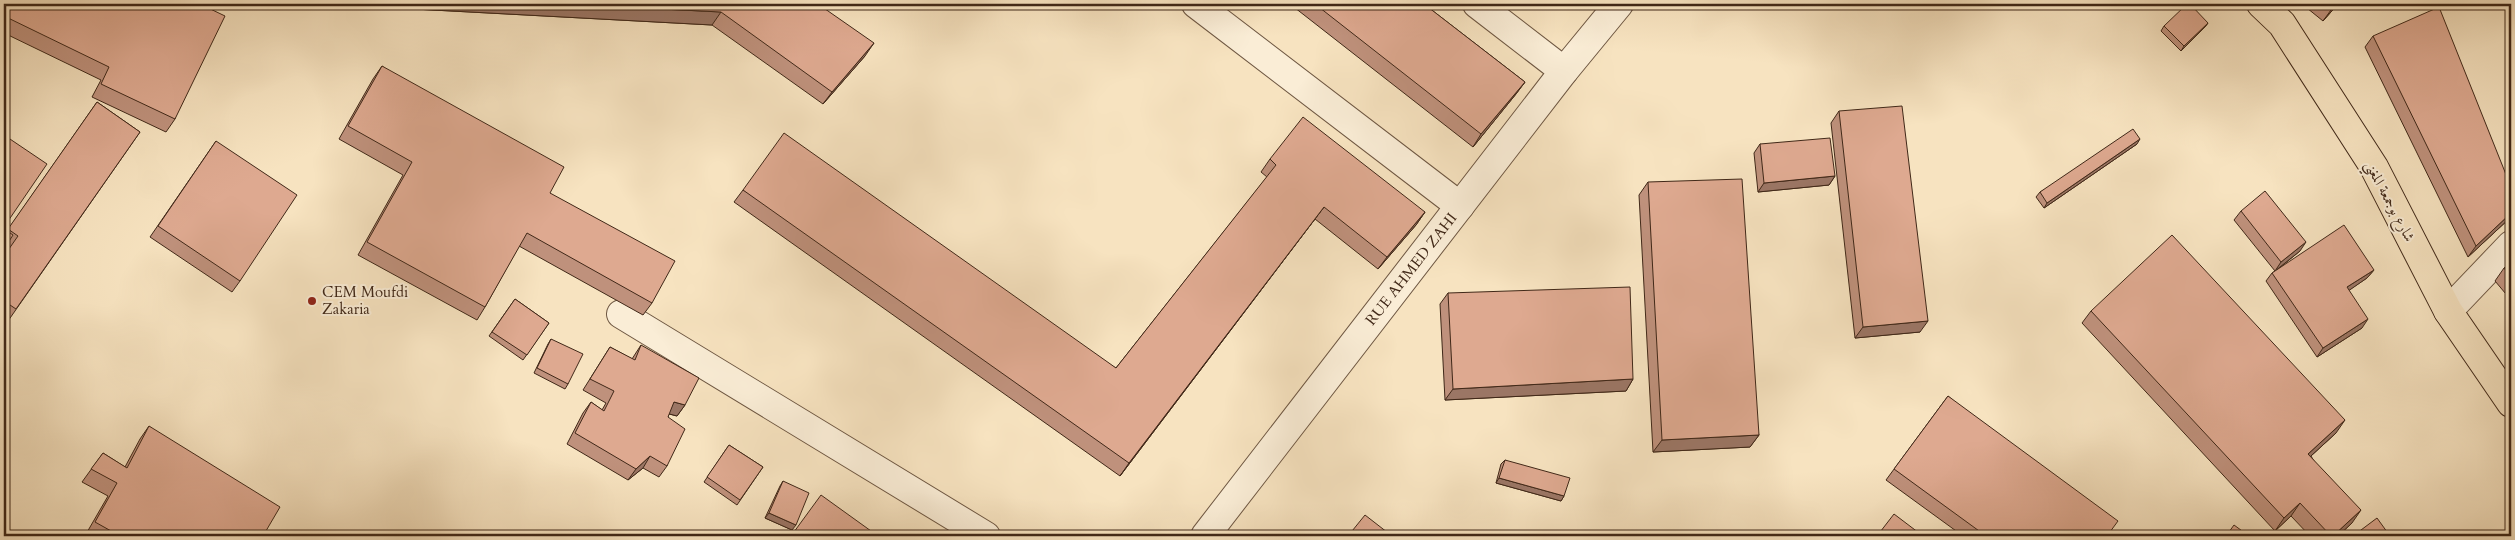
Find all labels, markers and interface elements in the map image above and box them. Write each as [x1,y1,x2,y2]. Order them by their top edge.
street label: شارع بوجمعة المغني [2357,157,2420,247]
street label: RUE AHMED ZAHI [1361,209,1461,329]
place label: CEM Moufdi Zakaria [322,282,408,319]
marker: CEM Moufdi Zakaria [306,295,318,307]

